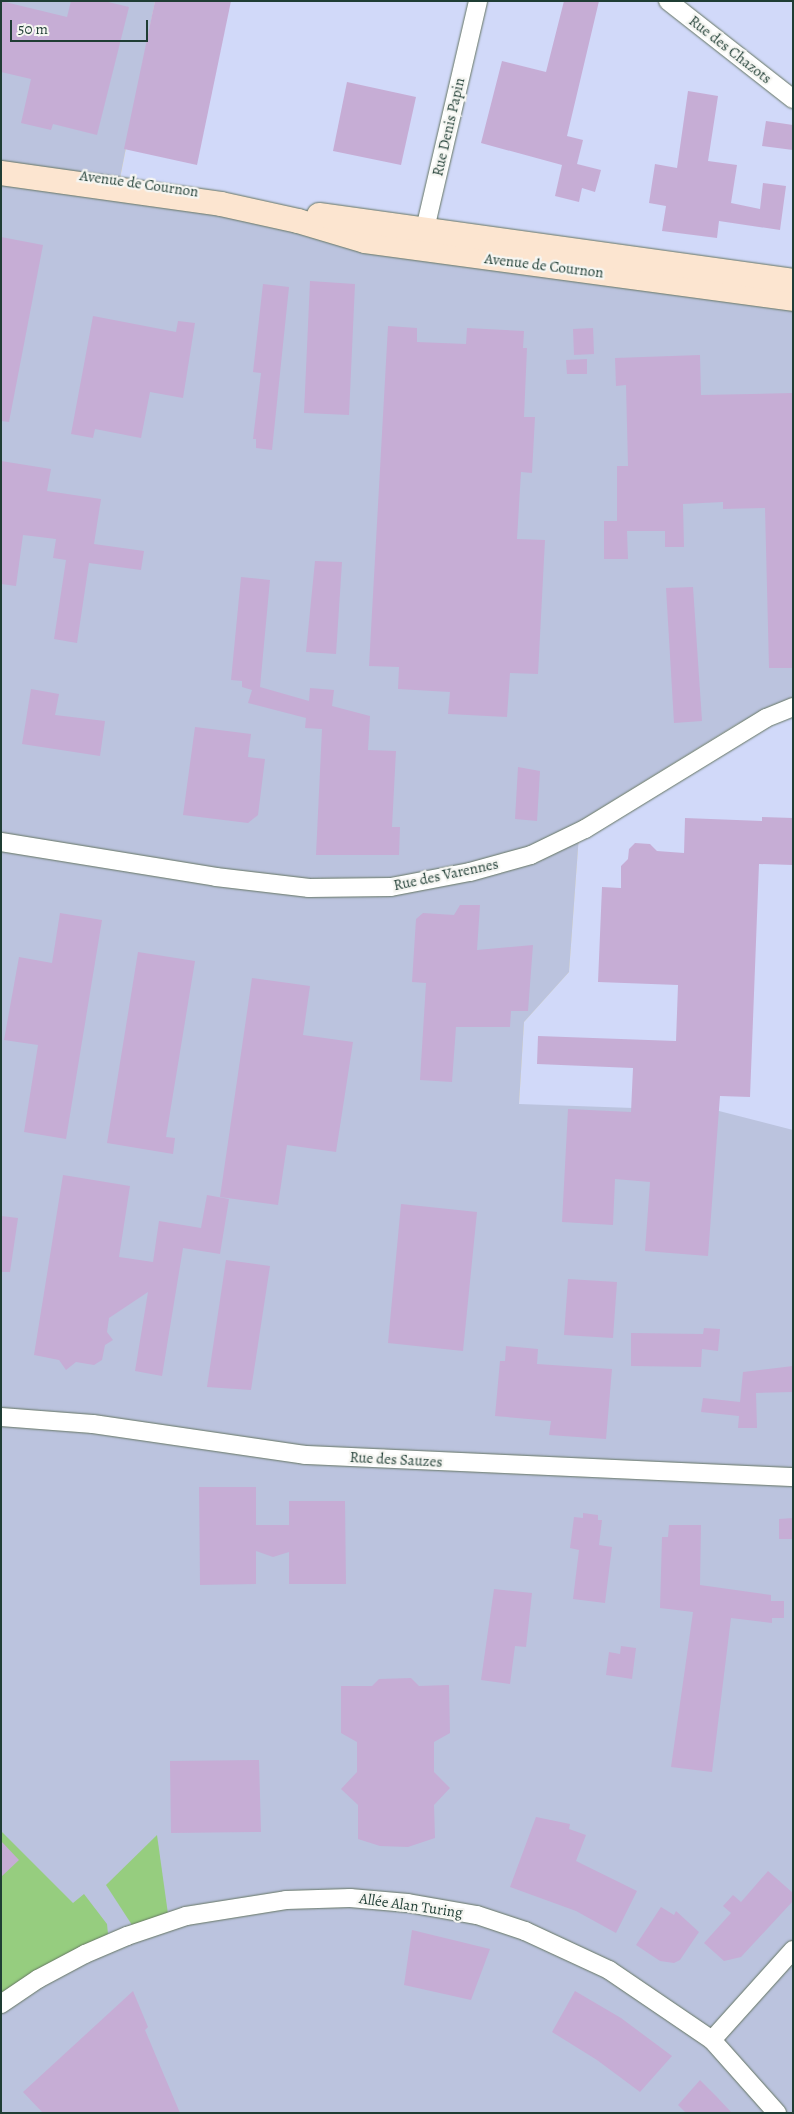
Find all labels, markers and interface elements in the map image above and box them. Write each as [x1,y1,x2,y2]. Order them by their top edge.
scale bar [12,10,150,42]
street label: Rue des Chazots [685,12,775,88]
text: 50 m [18,19,48,39]
street label: Rue Denis Papin [429,76,469,178]
street label: Avenue de Cournon [78,167,200,201]
street label: Avenue de Cournon [483,250,605,282]
street label: Rue des Varennes [392,855,500,895]
street label: Rue des Sauzes [349,1449,443,1471]
street label: Allée Alan Turing [358,1890,464,1922]

